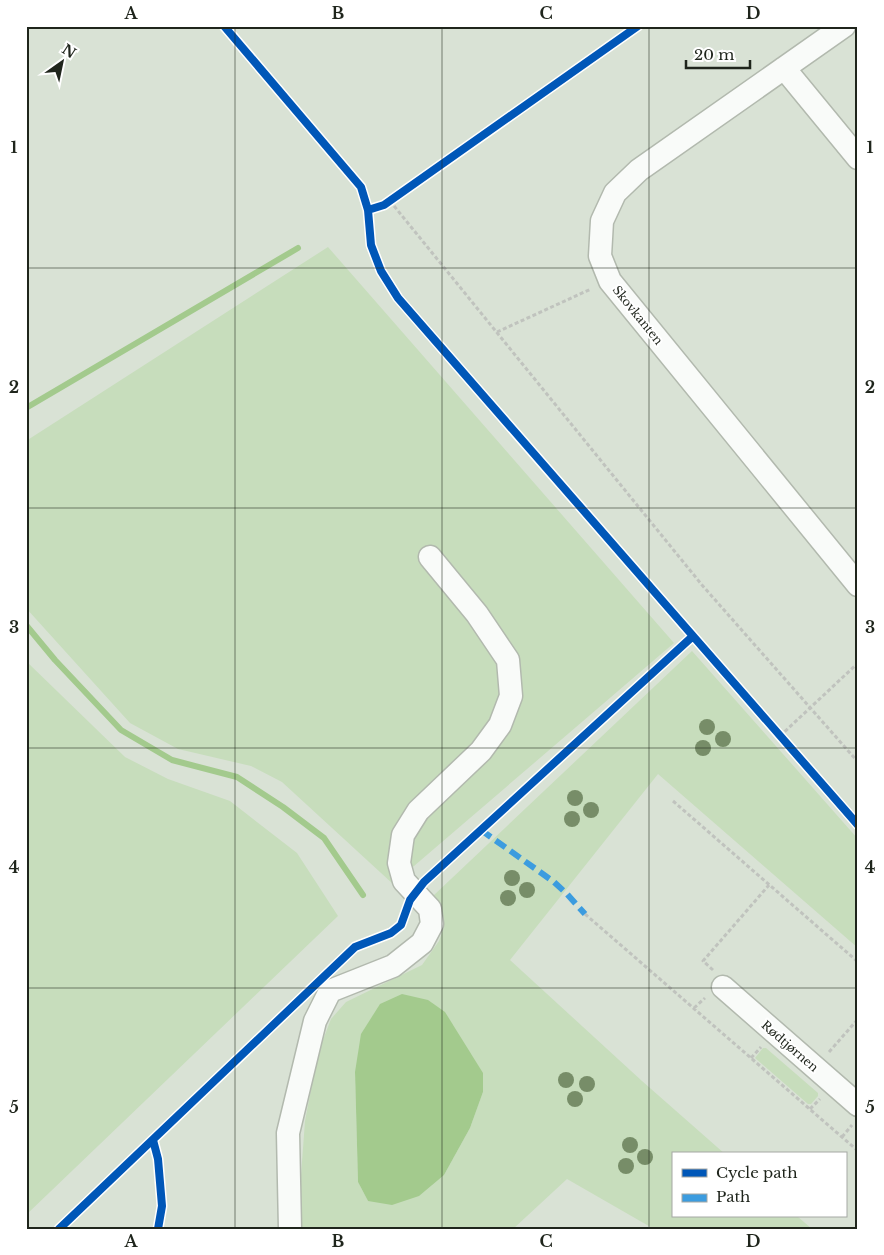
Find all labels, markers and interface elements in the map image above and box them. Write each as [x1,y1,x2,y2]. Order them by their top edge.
text: A [124,3,139,23]
text: B [332,3,345,23]
text: C [539,3,553,23]
text: D [746,3,760,23]
north arrow [38,38,88,88]
scale bar [686,38,750,70]
text: N [59,40,80,62]
text: 20 m [694,45,734,64]
text: 1 [11,137,18,157]
text: 1 [867,137,874,157]
street label: Skovkanten [610,282,666,348]
text: 2 [9,377,19,397]
text: 2 [865,377,875,397]
text: 3 [9,617,19,637]
text: 3 [865,617,875,637]
text: 4 [9,857,19,877]
text: 4 [865,857,875,877]
street label: Rødtjørnen [758,1017,822,1075]
text: 5 [9,1097,19,1117]
text: 5 [865,1097,875,1117]
legend [672,1152,846,1218]
text: Cycle path [716,1163,798,1182]
text: Path [716,1187,750,1206]
text: A [124,1231,139,1251]
text: B [332,1231,345,1251]
text: C [539,1231,553,1251]
text: D [746,1231,760,1251]

